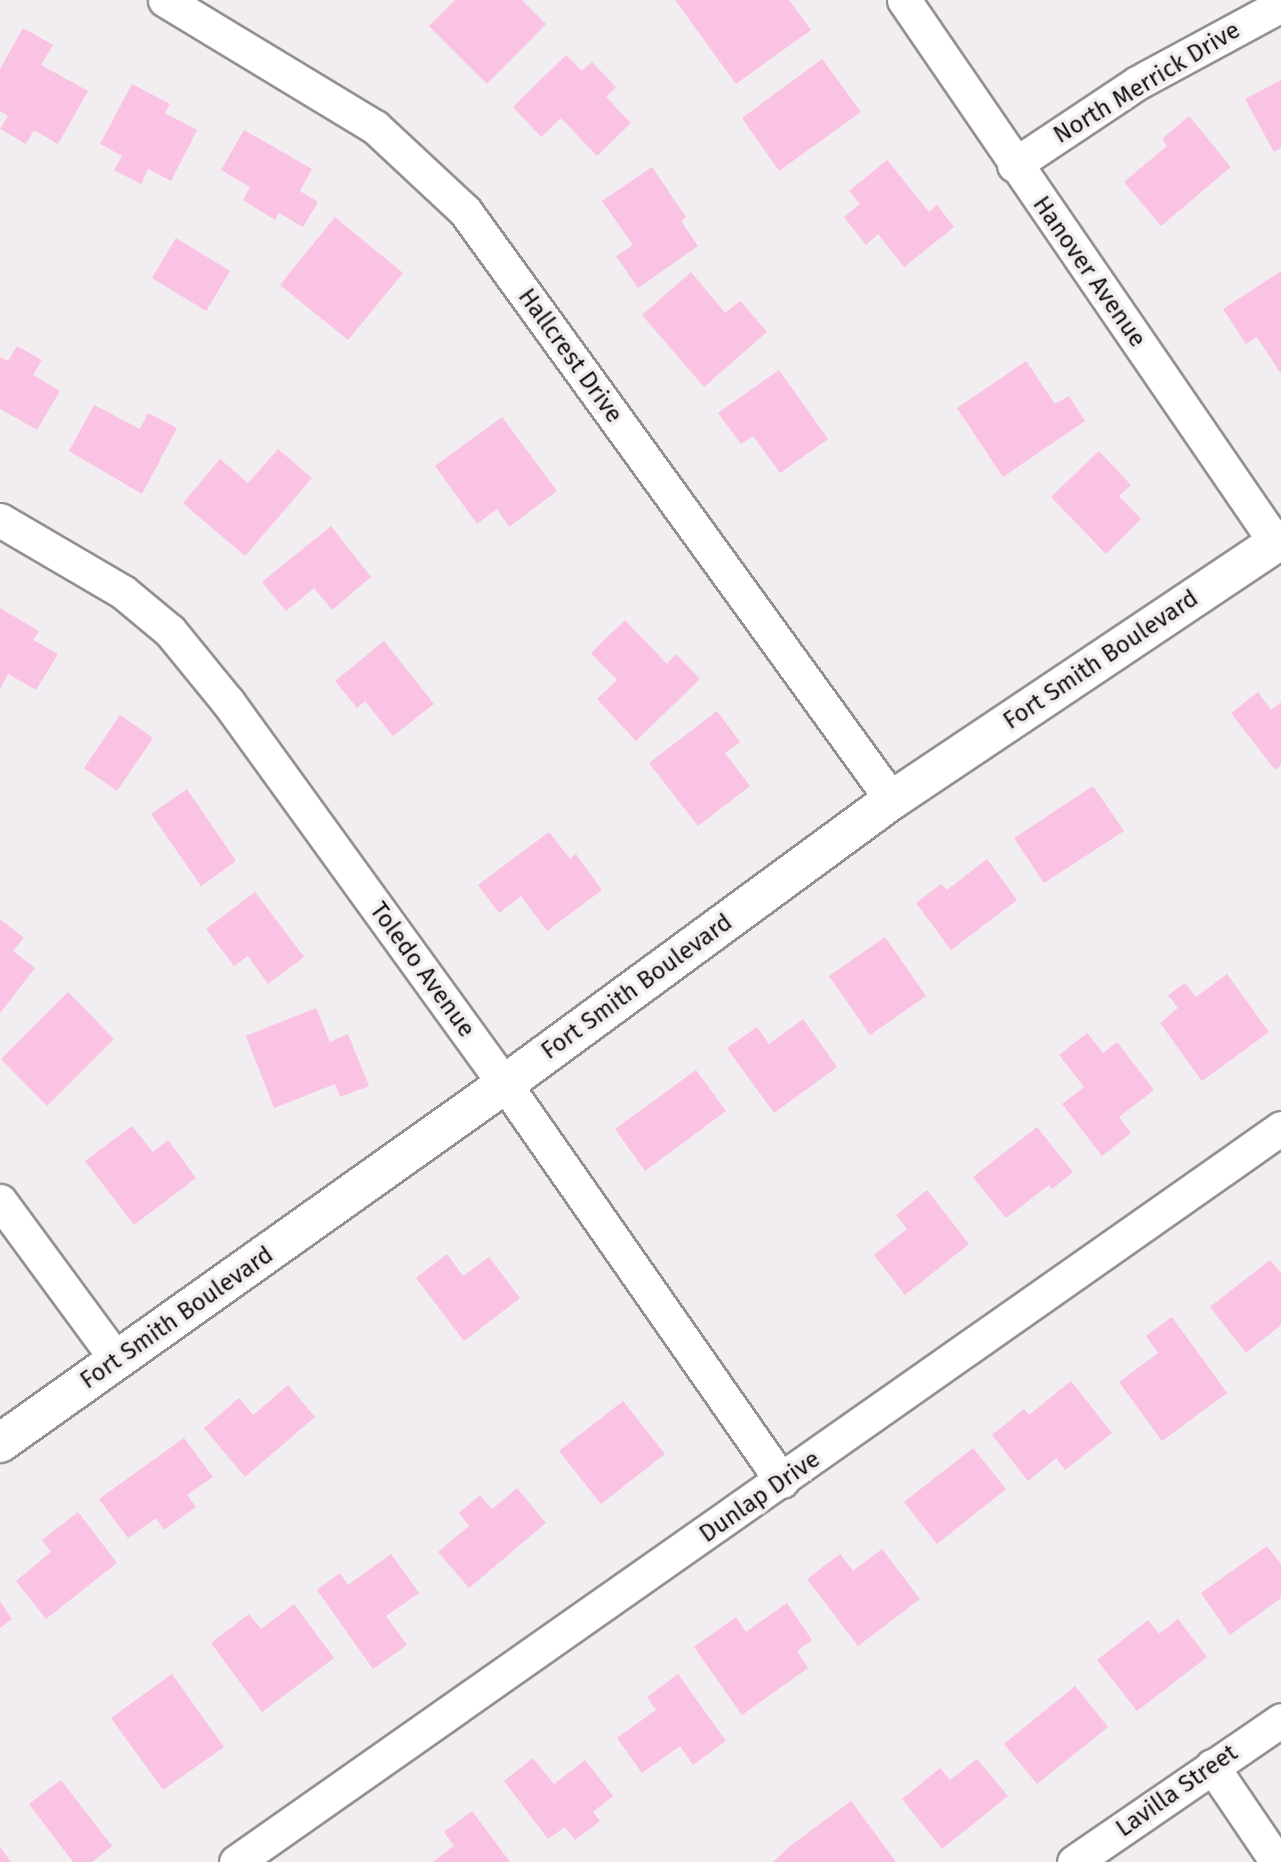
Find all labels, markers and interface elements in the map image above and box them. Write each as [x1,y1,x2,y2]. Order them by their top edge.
street label: North Merrick Drive [1049,16,1245,150]
street label: Hanover Avenue [1026,191,1152,353]
street label: Hallcrest Drive [512,283,628,429]
street label: Fort Smith Boulevard [998,584,1204,736]
street label: Toledo Avenue [363,897,481,1043]
street label: Fort Smith Boulevard [536,908,738,1066]
street label: Fort Smith Boulevard [75,1241,279,1395]
street label: Dunlap Drive [694,1445,826,1549]
street label: Lavilla Street [1111,1739,1243,1843]

